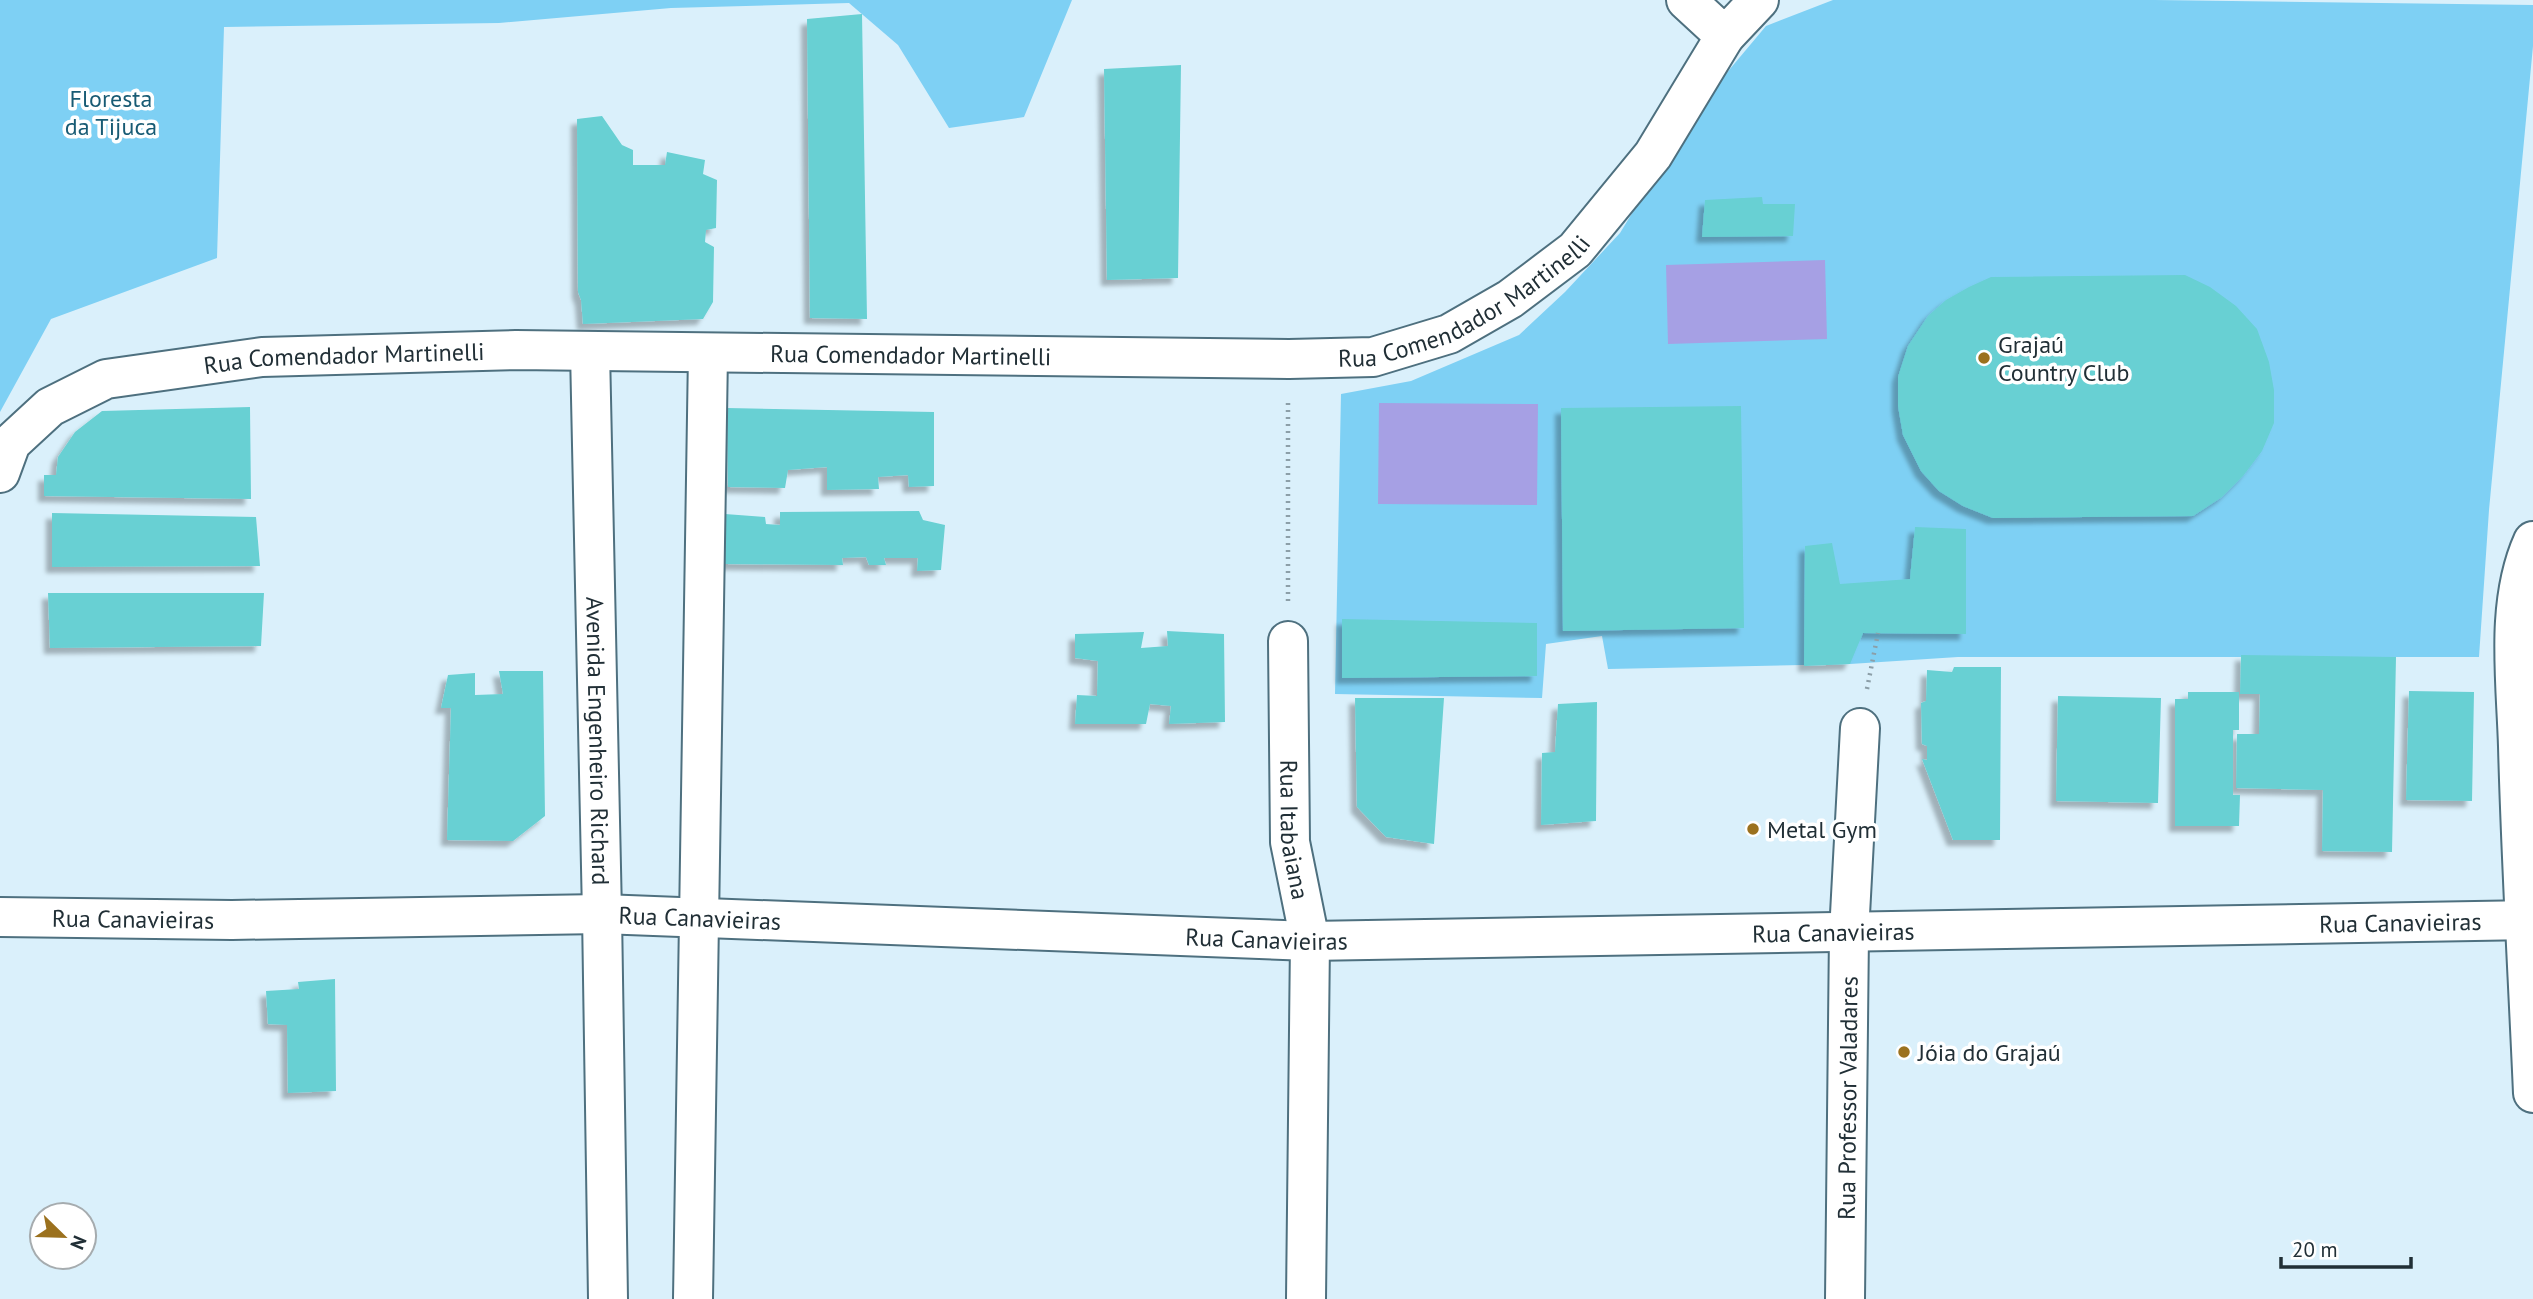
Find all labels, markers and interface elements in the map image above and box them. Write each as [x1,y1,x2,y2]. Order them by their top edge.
park label: Floresta da Tijuca [65,83,157,142]
street label: Rua Comendador Martinelli [1338,228,1597,373]
place label: Grajaú Country Club [1998,329,2129,388]
street label: Rua Comendador Martinelli [202,335,485,381]
street label: Rua Comendador Martinelli [770,337,1052,372]
marker: Grajaú Country Club [1976,350,1992,366]
street label: Avenida Engenheiro Richard [580,596,617,886]
street label: Rua Itabaiana [1274,760,1317,902]
place label: Metal Gym [1767,814,1877,845]
marker: Metal Gym [1745,821,1761,837]
street label: Rua Canavieiras [618,899,782,936]
street label: Rua Canavieiras [52,902,214,935]
street label: Rua Canavieiras [2319,905,2482,939]
street label: Rua Canavieiras [1752,915,1915,949]
street label: Rua Canavieiras [1185,921,1348,957]
street label: Rua Professor Valadares [1830,976,1864,1220]
place label: Jóia do Grajaú [1917,1037,2061,1068]
marker: Jóia do Grajaú [1896,1044,1912,1060]
north arrow [28,1201,98,1271]
scale bar [2281,1226,2410,1270]
text: N [65,1232,92,1253]
text: 20 m [2292,1236,2338,1263]

